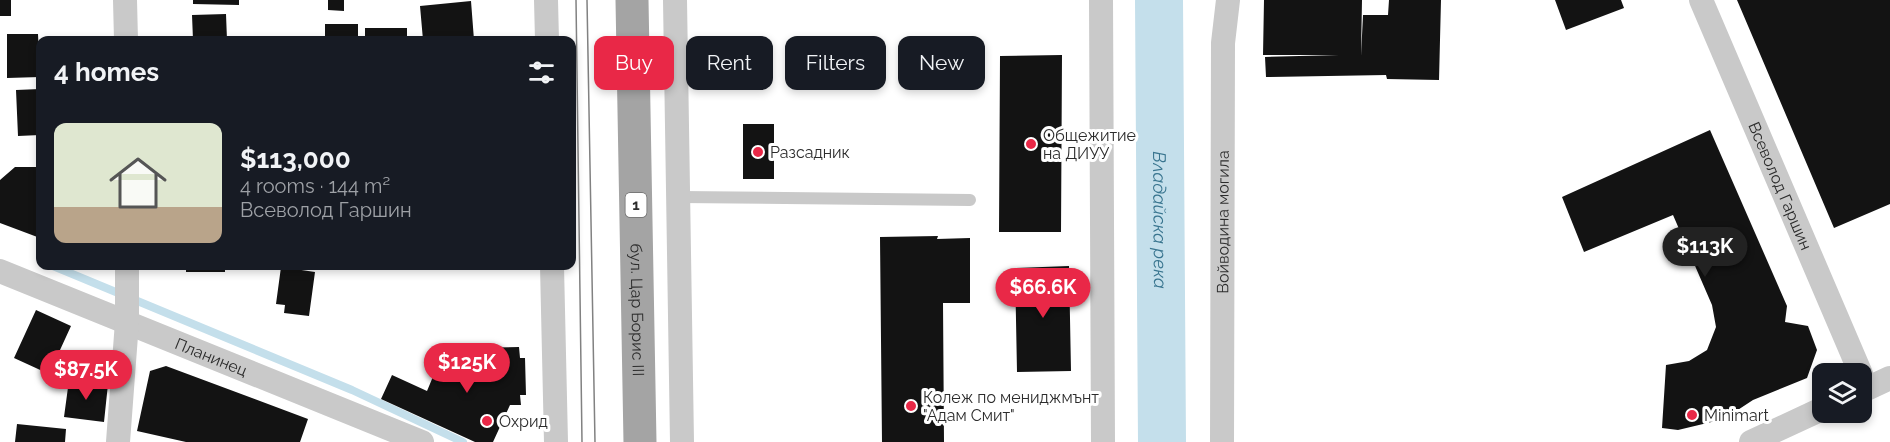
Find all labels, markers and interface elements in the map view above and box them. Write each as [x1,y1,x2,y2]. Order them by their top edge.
chip: Buy [594,36,674,90]
chip: Rent [686,36,773,90]
chip: Filters [785,36,886,90]
chip: New [898,36,985,90]
icon: filters [525,56,558,89]
text: 4 homes [54,57,159,87]
street label: Всеволод Гаршин [1745,119,1816,253]
place label: Общежитие на ДИУУ [1043,126,1136,163]
marker: Общежитие на ДИУУ [1024,137,1038,151]
place label: Разсадник [770,143,850,162]
text: $113,000 [240,144,351,174]
marker: Разсадник [751,145,765,159]
icon: home [102,147,174,219]
street label: Войводина могила [1213,150,1232,294]
water label: Владайска река [1150,151,1171,289]
text: 4 rooms · 144 m² [240,174,390,198]
road number: 1 [626,193,646,217]
text: Всеволод Гаршин [240,198,412,222]
pin: $113K [1663,227,1747,278]
text: $113K [1677,234,1733,258]
street label: бул. Цар Борис III [627,243,648,377]
pin: $66.6K [994,268,1092,319]
text: $66.6K [1010,275,1076,299]
street label: Планинец [172,334,250,380]
pin: $125K [425,343,509,394]
pin: $87.5K [37,350,135,401]
text: $125K [438,350,496,374]
text: $87.5K [54,357,118,381]
map controls [1812,363,1872,423]
button: layers [1812,363,1872,423]
place label: Колеж по мениджмънт "Адам Смит" [923,388,1099,425]
marker: Колеж по мениджмънт "Адам Смит" [904,399,918,413]
place label: Minimart [1704,406,1769,425]
marker: Minimart [1685,408,1699,422]
place label: Охрид [499,412,548,431]
marker: Охрид [480,414,494,428]

